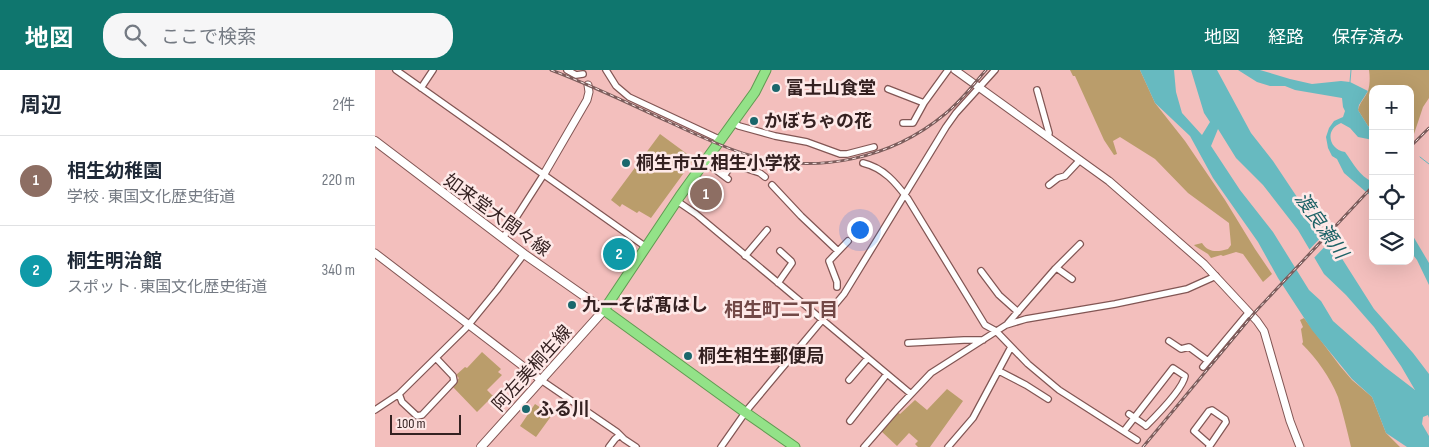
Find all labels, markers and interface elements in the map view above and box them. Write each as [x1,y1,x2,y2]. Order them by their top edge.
search box [103,13,453,58]
icon: search [121,21,149,49]
text: 地図 [25,24,73,53]
text: ここで検索 [161,26,256,49]
text: 地図 [1204,27,1240,48]
text: 経路 [1268,27,1304,48]
text: 保存済み [1332,27,1404,48]
place label: 冨士山食堂 [786,78,876,99]
marker: 冨士山食堂 [770,82,782,94]
map controls [1369,85,1414,265]
button: + [1369,85,1414,130]
text: 周辺 [20,93,62,118]
text: 2件 [332,96,355,115]
place label: かぼちゃの花 [764,111,872,132]
marker: かぼちゃの花 [748,115,760,127]
button: − [1369,130,1414,175]
place label: 桐生市立 相生小学校 [636,153,801,174]
marker: 桐生市立 相生小学校 [620,157,632,169]
text: 相生幼稚園 [67,160,162,183]
street label: 如来堂大間々線 [440,170,554,261]
text: 1 [33,171,39,190]
text: 220 m [322,171,355,190]
pin: 1 [690,175,722,213]
button: locate [1369,175,1414,220]
text: 学校 · 東国文化歴史街道 [67,188,235,207]
water label: 渡良瀬川 [1290,188,1353,265]
your location [847,217,873,243]
button: layers [1369,220,1414,265]
pin: 2 [603,235,635,273]
text: 桐生明治館 [67,250,162,273]
text: 2 [32,261,40,280]
text: 340 m [322,261,355,280]
text: スポット · 東国文化歴史街道 [67,278,267,297]
place label: 九一そば髙はし [582,295,708,316]
marker: 九一そば髙はし [566,299,578,311]
district label: 相生町二丁目 [724,299,838,322]
street label: 阿左美桐生線 [488,321,576,415]
place label: 桐生相生郵便局 [698,346,824,367]
marker: 桐生相生郵便局 [682,350,694,362]
place label: ふる川 [536,399,590,420]
marker: ふる川 [520,403,532,415]
scale bar [390,412,461,435]
text: 100 m [397,415,426,432]

